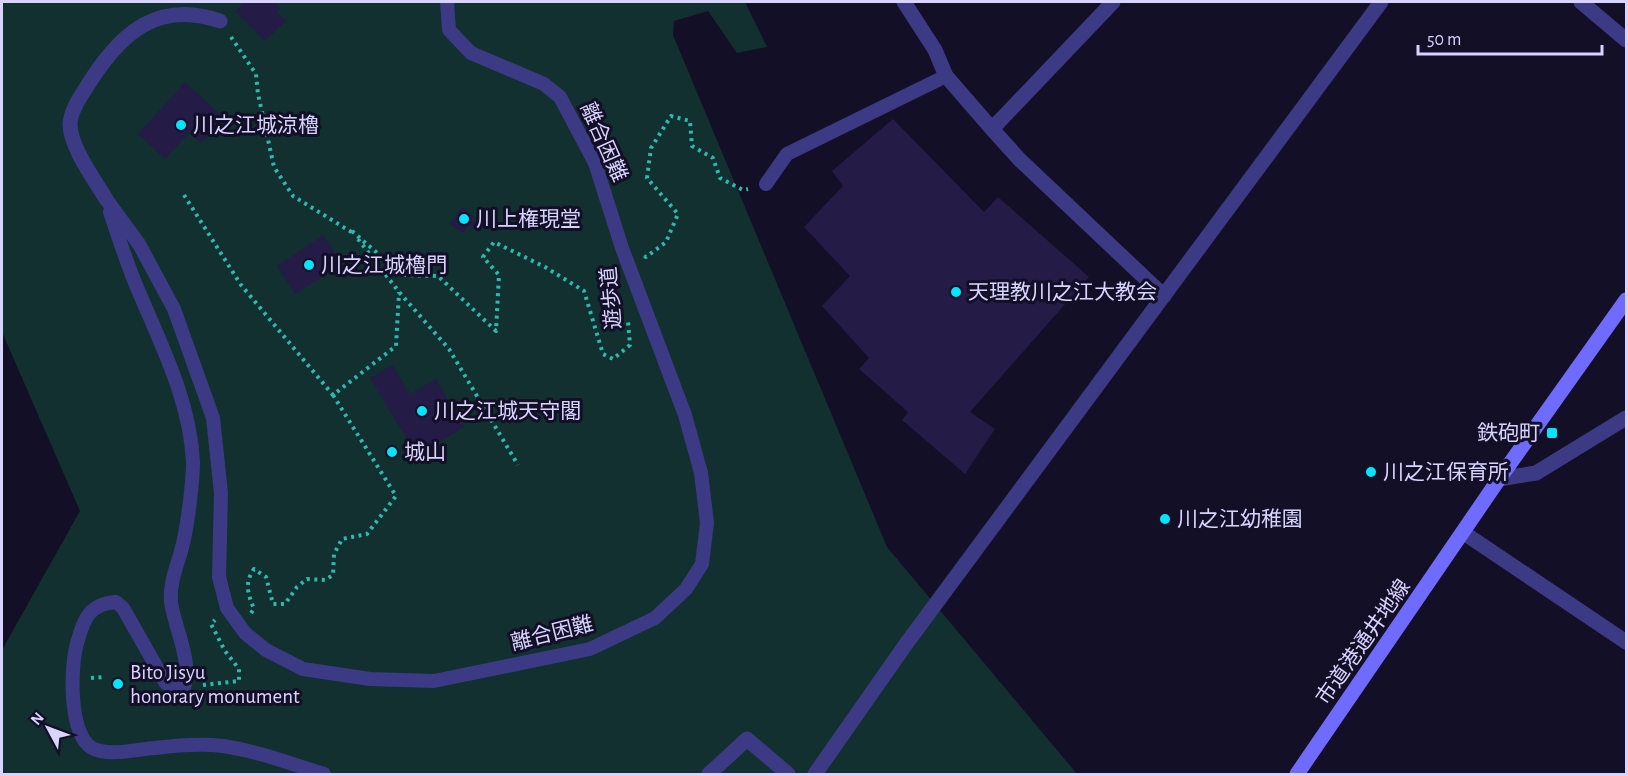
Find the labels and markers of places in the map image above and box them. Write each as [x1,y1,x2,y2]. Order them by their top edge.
place label: 川之江城涼櫓 [193,114,319,136]
marker: 川之江城涼櫓 [174,118,188,132]
place label: 川上権現堂 [476,208,581,230]
marker: 川上権現堂 [457,212,471,226]
place label: 川之江城櫓門 [321,254,447,276]
marker: 川之江城櫓門 [302,258,316,272]
place label: 天理教川之江大教会 [968,281,1157,303]
marker: 天理教川之江大教会 [949,285,963,299]
place label: 川之江城天守閣 [434,400,581,422]
marker: 川之江城天守閣 [415,404,429,418]
place label: 鉄砲町 [1477,422,1540,444]
marker: 鉄砲町 [1545,426,1559,440]
place label: 城山 [404,441,446,463]
marker: 城山 [385,445,399,459]
place label: 川之江保育所 [1383,461,1509,483]
marker: 川之江保育所 [1364,465,1378,479]
place label: 川之江幼稚園 [1177,508,1303,530]
marker: 川之江幼稚園 [1158,512,1172,526]
place label: Bito Jisyu honorary monument [130,662,300,707]
marker: Bito Jisyu honorary monument [111,677,125,691]

